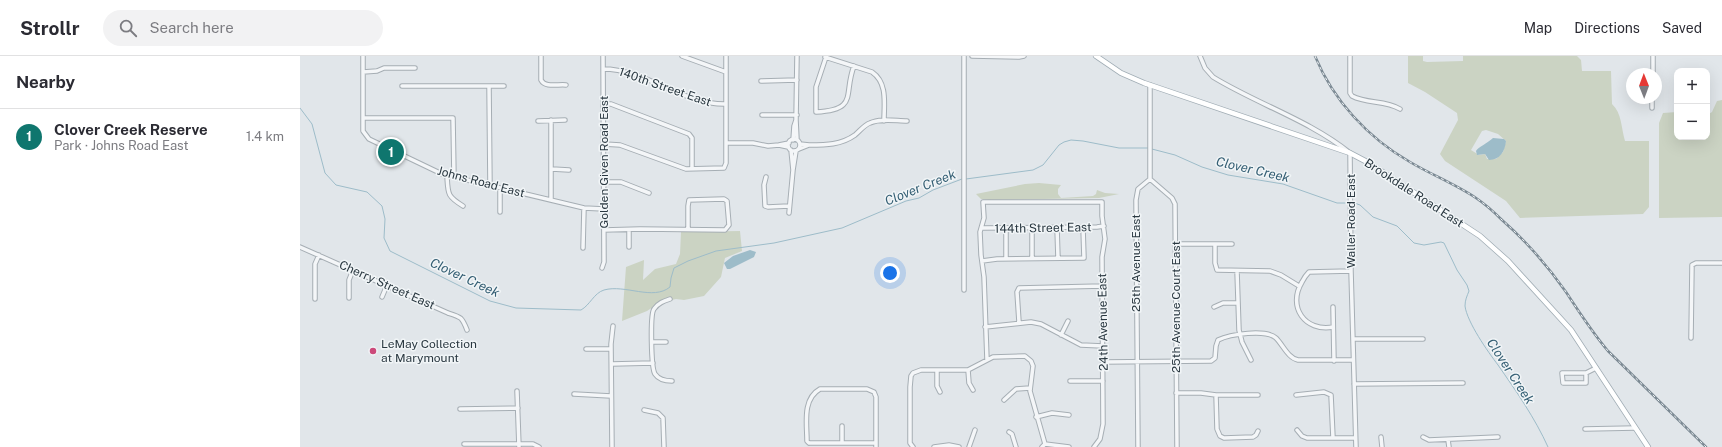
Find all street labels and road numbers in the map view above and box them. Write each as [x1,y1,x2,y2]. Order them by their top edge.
street label: 140th Street East [617,65,713,109]
street label: Golden Given Road East [597,95,611,228]
street label: Brookdale Road East [1362,156,1466,230]
street label: Johns Road East [436,164,527,201]
street label: Waller Road East [1344,173,1358,268]
street label: 25th Avenue East [1129,214,1143,312]
street label: 144th Street East [994,220,1092,236]
street label: 25th Avenue Court East [1169,241,1183,373]
street label: Cherry Street East [337,258,437,313]
street label: 24th Avenue East [1095,273,1111,371]

